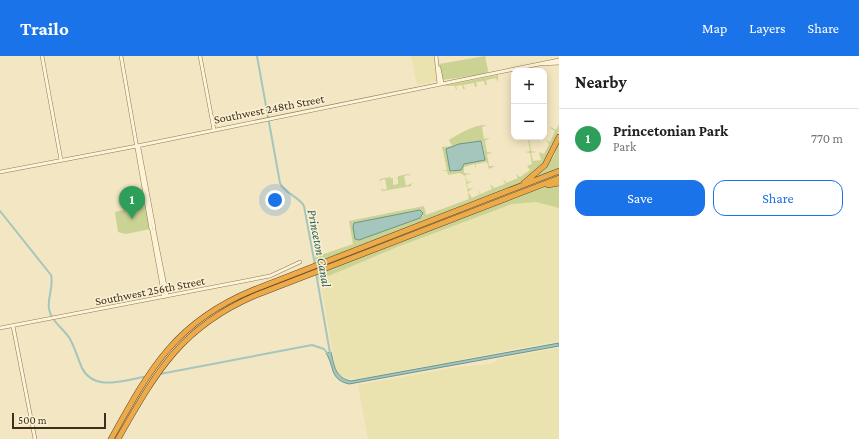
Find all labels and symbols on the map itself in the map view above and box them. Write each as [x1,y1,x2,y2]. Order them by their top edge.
street label: Southwest 248th Street [213,91,326,127]
pin: 1 [119,186,145,219]
your location [265,190,285,210]
water label: Princeton Canal [305,208,335,289]
street label: Southwest 256th Street [94,273,207,309]
scale bar [12,411,106,430]

